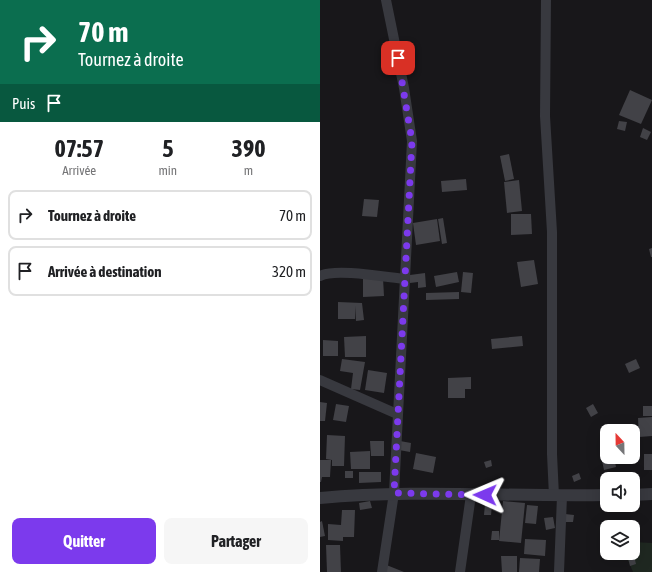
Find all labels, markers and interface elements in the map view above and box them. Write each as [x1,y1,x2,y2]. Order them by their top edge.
icon: right [12,16,64,68]
text: 70 m [78,16,128,48]
pin [381,41,415,75]
icon: arrive [387,47,409,69]
text: Tournez à droite [78,49,184,70]
icon: arrive [43,92,65,114]
text: Puis [12,95,35,112]
text: 07:57 [55,135,104,162]
text: 5 [162,135,173,162]
text: 390 [232,135,265,162]
text: Arrivée [62,163,96,178]
text: min [158,163,177,178]
text: m [244,163,253,178]
icon: right [14,204,36,226]
text: Tournez à droite [48,207,136,224]
text: 70 m [279,207,306,224]
icon: arrive [14,260,36,282]
text: Arrivée à destination [48,263,162,280]
text: 320 m [272,263,306,280]
north arrow [600,424,640,464]
map controls [600,424,640,560]
button: sound [600,472,640,512]
position arrow [464,474,506,516]
button: Quitter [12,518,156,564]
button: Partager [164,518,308,564]
button: layers [600,520,640,560]

